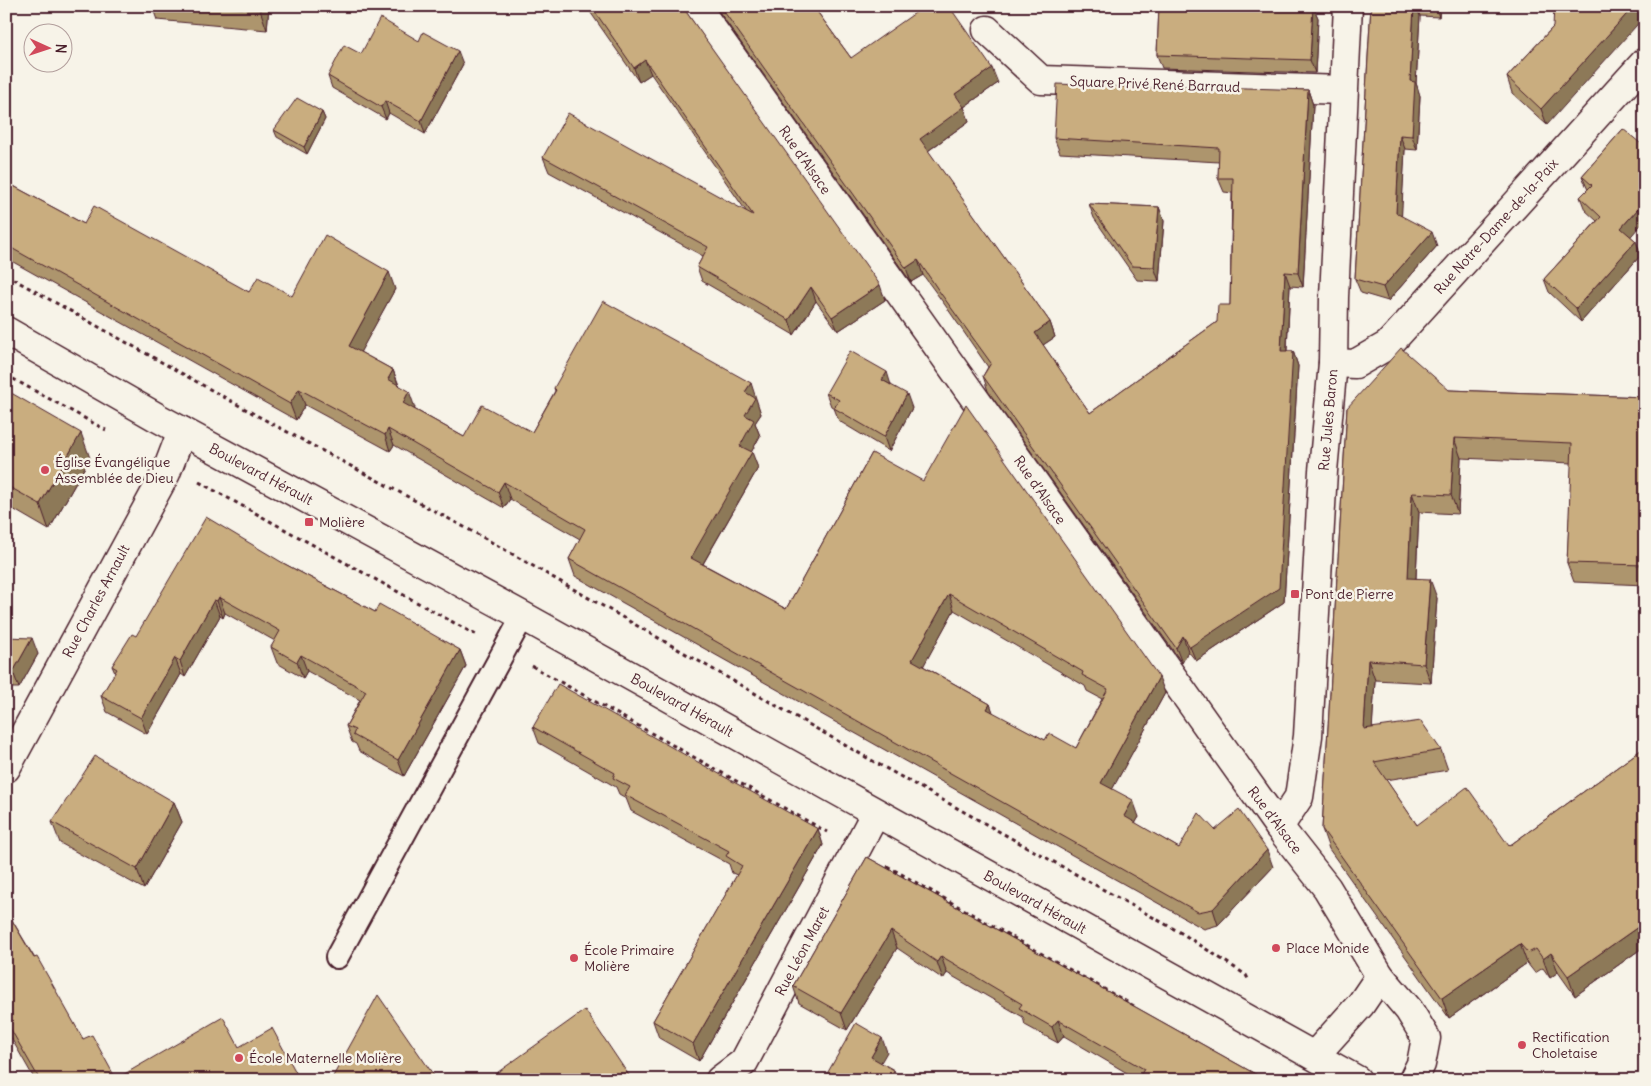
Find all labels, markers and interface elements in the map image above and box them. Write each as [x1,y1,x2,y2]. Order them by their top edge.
north arrow [22,22,72,72]
text: N [52,43,70,54]
street label: Square Privé René Barraud [1069,72,1241,96]
street label: Rue d’Alsace [775,122,835,198]
street label: Rue Notre-Dame-de-la-Paix [1430,154,1562,298]
street label: Rue Jules Baron [1315,368,1341,472]
street label: Boulevard Hérault [206,439,316,509]
street label: Rue d’Alsace [1010,452,1070,528]
place label: Église Évangélique Assemblée de Dieu [55,453,174,487]
marker: Église Évangélique Assemblée de Dieu [39,464,51,476]
place label: Molière [319,513,365,531]
marker: Molière [303,516,315,528]
street label: Rue Charles Arnault [58,541,134,661]
place label: Pont de Pierre [1305,585,1394,603]
marker: Pont de Pierre [1289,588,1301,600]
street label: Boulevard Hérault [627,669,737,741]
street label: Rue d’Alsace [1244,783,1306,857]
street label: Boulevard Hérault [980,866,1090,938]
street label: Rue Léon Maret [771,903,833,999]
place label: Place Monide [1286,939,1369,957]
place label: École Primaire Molière [584,941,674,975]
marker: Place Monide [1270,942,1282,954]
marker: École Primaire Molière [568,952,580,964]
place label: Rectification Choletaise [1532,1028,1610,1062]
marker: Rectification Choletaise [1516,1039,1528,1051]
place label: École Maternelle Molière [249,1049,402,1067]
marker: École Maternelle Molière [233,1052,245,1064]

